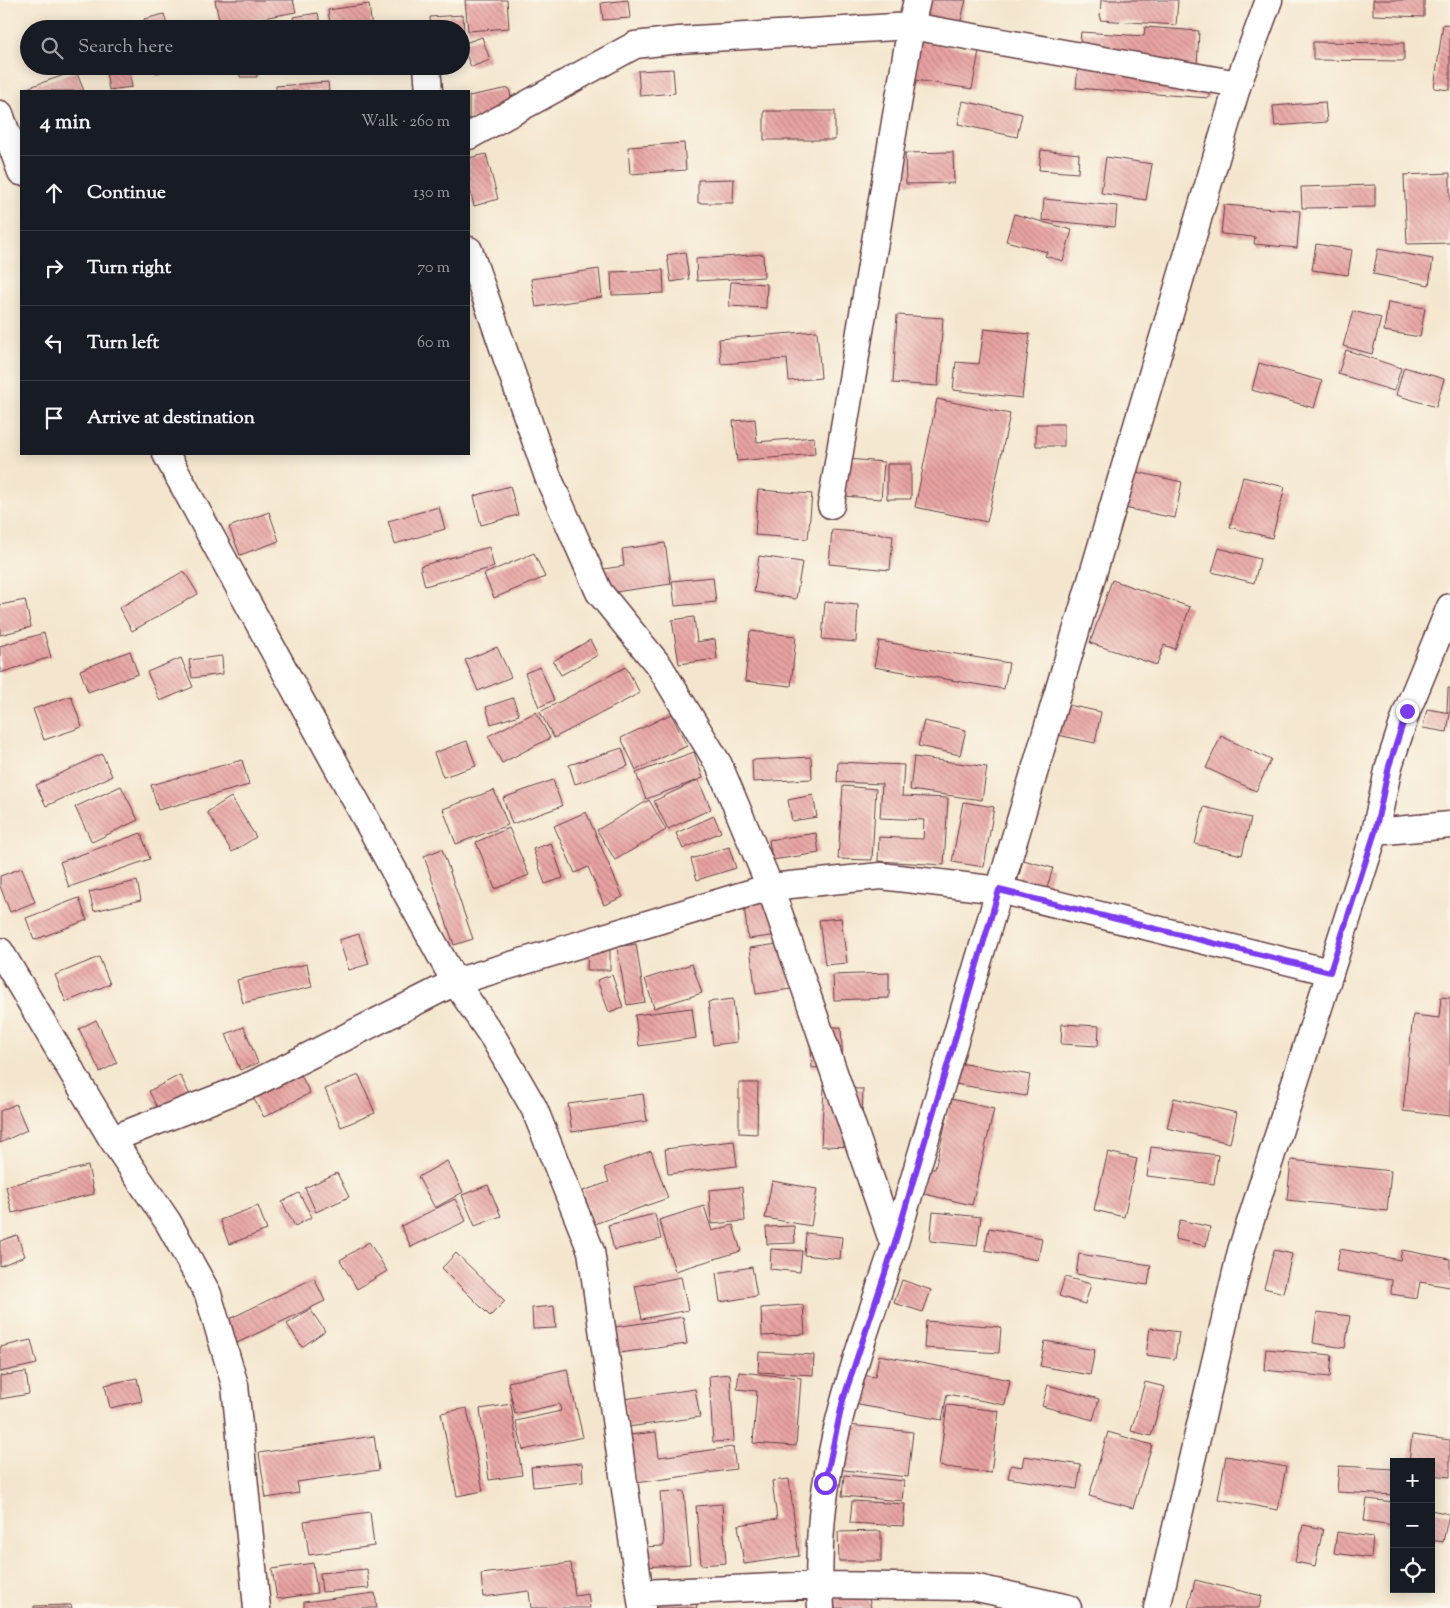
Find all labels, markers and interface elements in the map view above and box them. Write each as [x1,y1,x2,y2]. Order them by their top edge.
search box [20,20,470,75]
icon: search [38,34,66,62]
text: Search here [78,34,173,61]
text: 4 min [40,108,91,138]
text: Walk · 260 m [361,111,450,134]
icon: ahead [40,179,68,207]
text: Continue [87,180,166,207]
text: 130 m [413,182,450,205]
icon: right [40,254,68,282]
text: Turn right [87,255,171,282]
text: 70 m [417,257,450,280]
icon: left [40,329,68,357]
text: Turn left [87,330,159,357]
text: 60 m [417,332,450,355]
icon: arrive [40,404,68,432]
text: Arrive at destination [87,405,255,432]
route end [1396,700,1419,723]
map controls [1390,1458,1435,1593]
button: + [1390,1458,1435,1503]
route start [814,1472,837,1495]
button: − [1390,1503,1435,1548]
button: locate [1390,1548,1435,1593]

